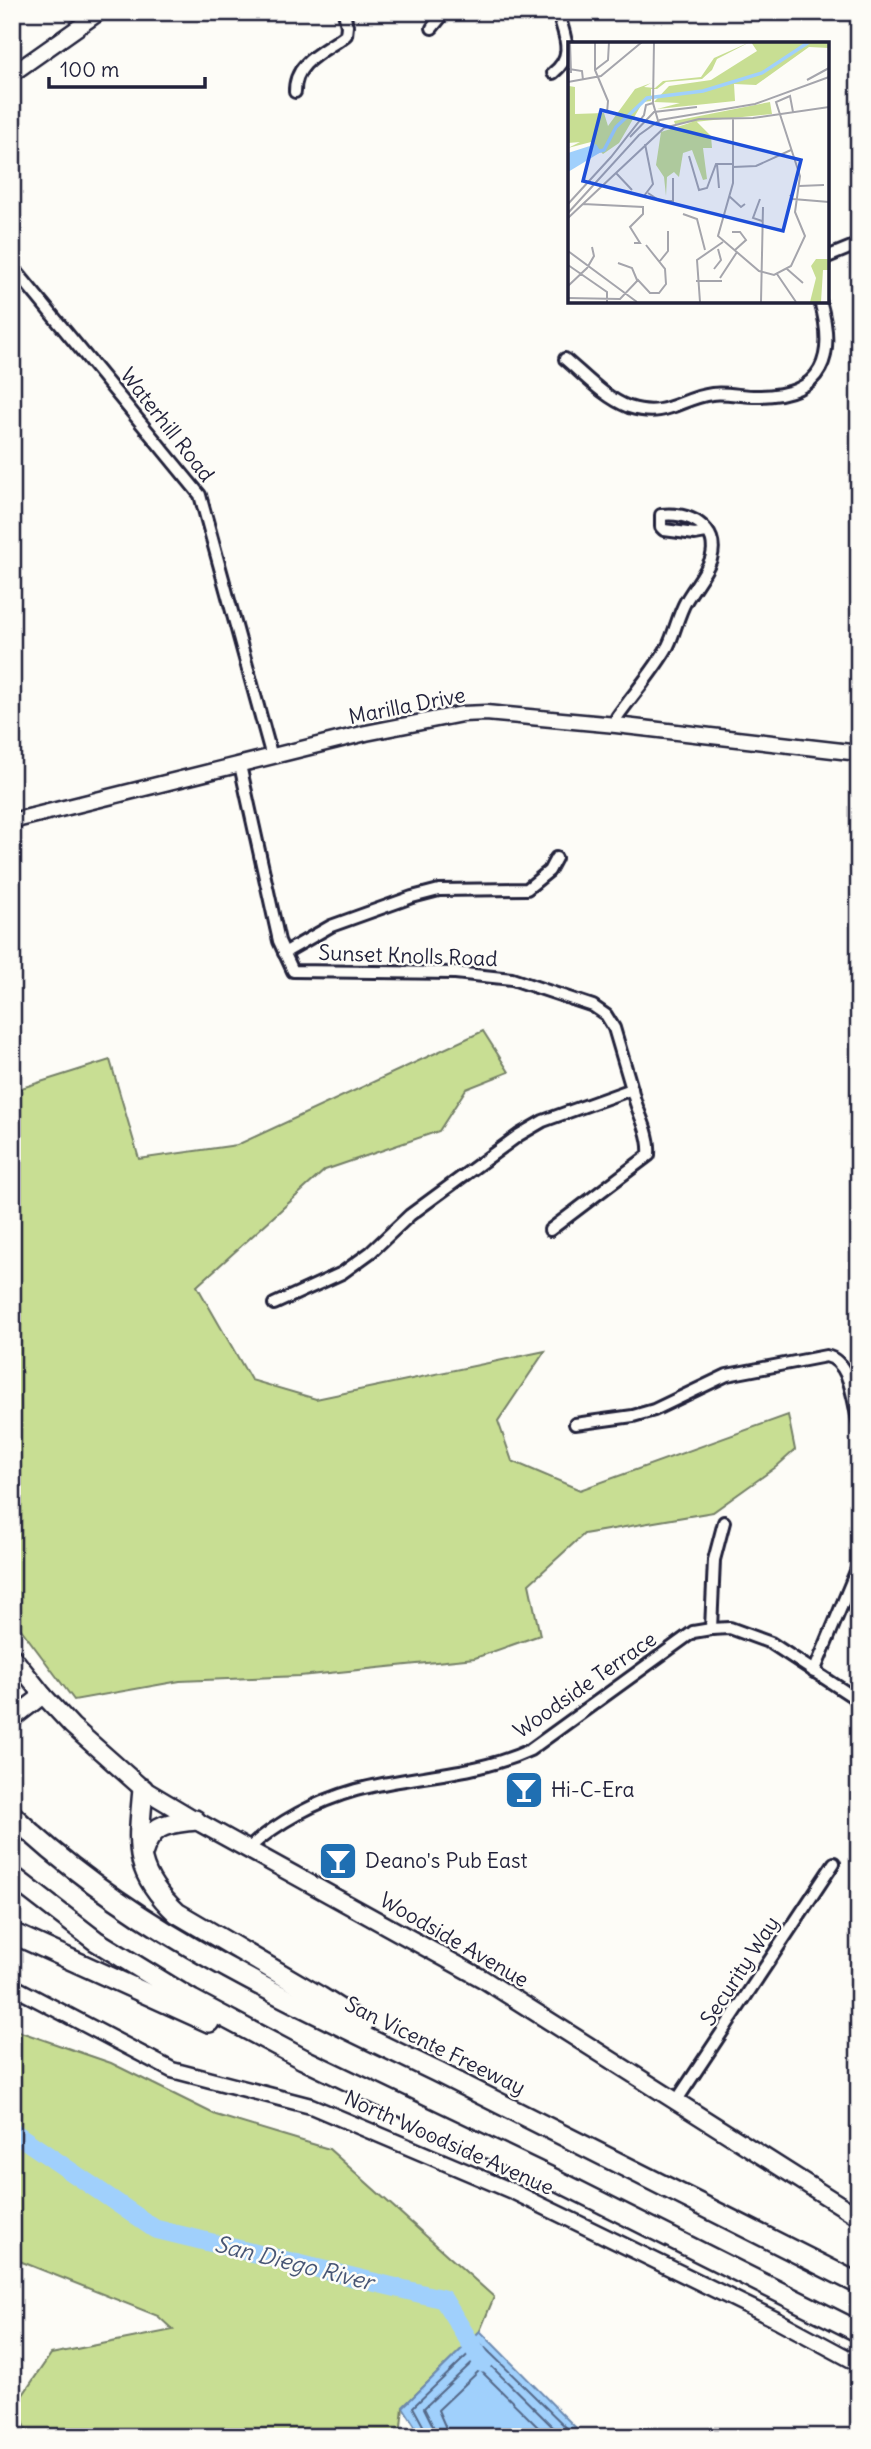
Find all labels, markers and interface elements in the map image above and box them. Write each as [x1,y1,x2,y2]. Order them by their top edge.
inset map [568,42,829,303]
scale bar [49,46,205,90]
text: 100 m [60,56,119,83]
street label: Waterhill Road [114,362,220,487]
street label: Marilla Drive [346,681,468,730]
street label: Sunset Knolls Road [318,939,498,972]
street label: Woodside Terrace [508,1625,661,1744]
bar icon: Hi-C-Era [503,1769,545,1811]
place label: Hi-C-Era [551,1776,634,1803]
bar icon: Deano's Pub East [317,1840,359,1882]
place label: Deano's Pub East [365,1847,528,1874]
street label: Woodside Avenue [375,1886,534,1993]
street label: Security Way [694,1911,785,2031]
street label: San Vicente Freeway [341,1990,530,2101]
street label: North Woodside Avenue [340,2084,558,2201]
water label: San Diego River [212,2229,379,2297]

